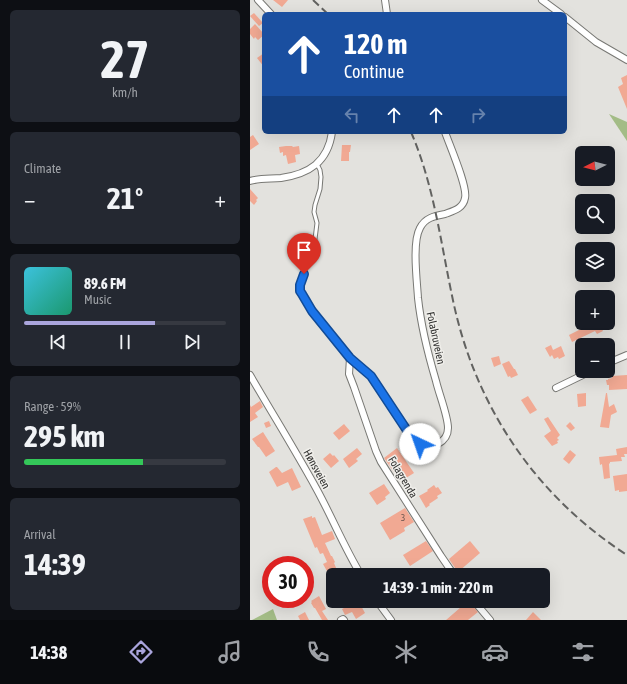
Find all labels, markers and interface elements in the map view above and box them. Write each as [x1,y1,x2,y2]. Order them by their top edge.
icon: ahead [278,28,330,80]
text: 120 m [344,28,407,60]
text: 27 [101,29,149,89]
text: Continue [344,61,404,82]
text: km/h [112,85,138,100]
icon: left [341,104,363,126]
icon: ahead [383,104,405,126]
icon: ahead [425,104,447,126]
icon: right [467,104,489,126]
north arrow [575,146,615,186]
map controls [575,146,615,378]
text: Climate [24,161,61,176]
text: 21° [107,181,143,215]
text: − [24,186,35,212]
text: + [215,186,226,212]
button: search [575,194,615,234]
pin [287,233,321,274]
icon: arrive [293,239,315,261]
button: layers [575,242,615,282]
text: 89.6 FM [84,275,126,292]
button: + [575,290,615,330]
text: Music [84,292,111,307]
street label: Folabruveien [425,311,447,365]
icon: previous [47,331,69,353]
icon: pause [114,331,136,353]
icon: next [181,331,203,353]
button: − [575,338,615,378]
text: Range · 59% [24,399,81,414]
text: 295 km [24,419,105,453]
position arrow [399,423,441,465]
street label: Hønsveien [301,447,333,491]
street label: Folagrenda [386,454,420,500]
house number: 3 [401,513,405,523]
text: Arrival [24,527,56,542]
text: 14:39 [24,547,86,581]
speed limit sign: 30 [262,556,314,608]
text: 14:39 · 1 min · 220 m [383,579,493,596]
icon: directions [127,638,155,666]
icon: music [216,638,244,666]
icon: phone [304,638,332,666]
icon: climate [392,638,420,666]
icon: car [481,638,509,666]
icon: filters [569,638,597,666]
text: 14:38 [30,642,67,663]

